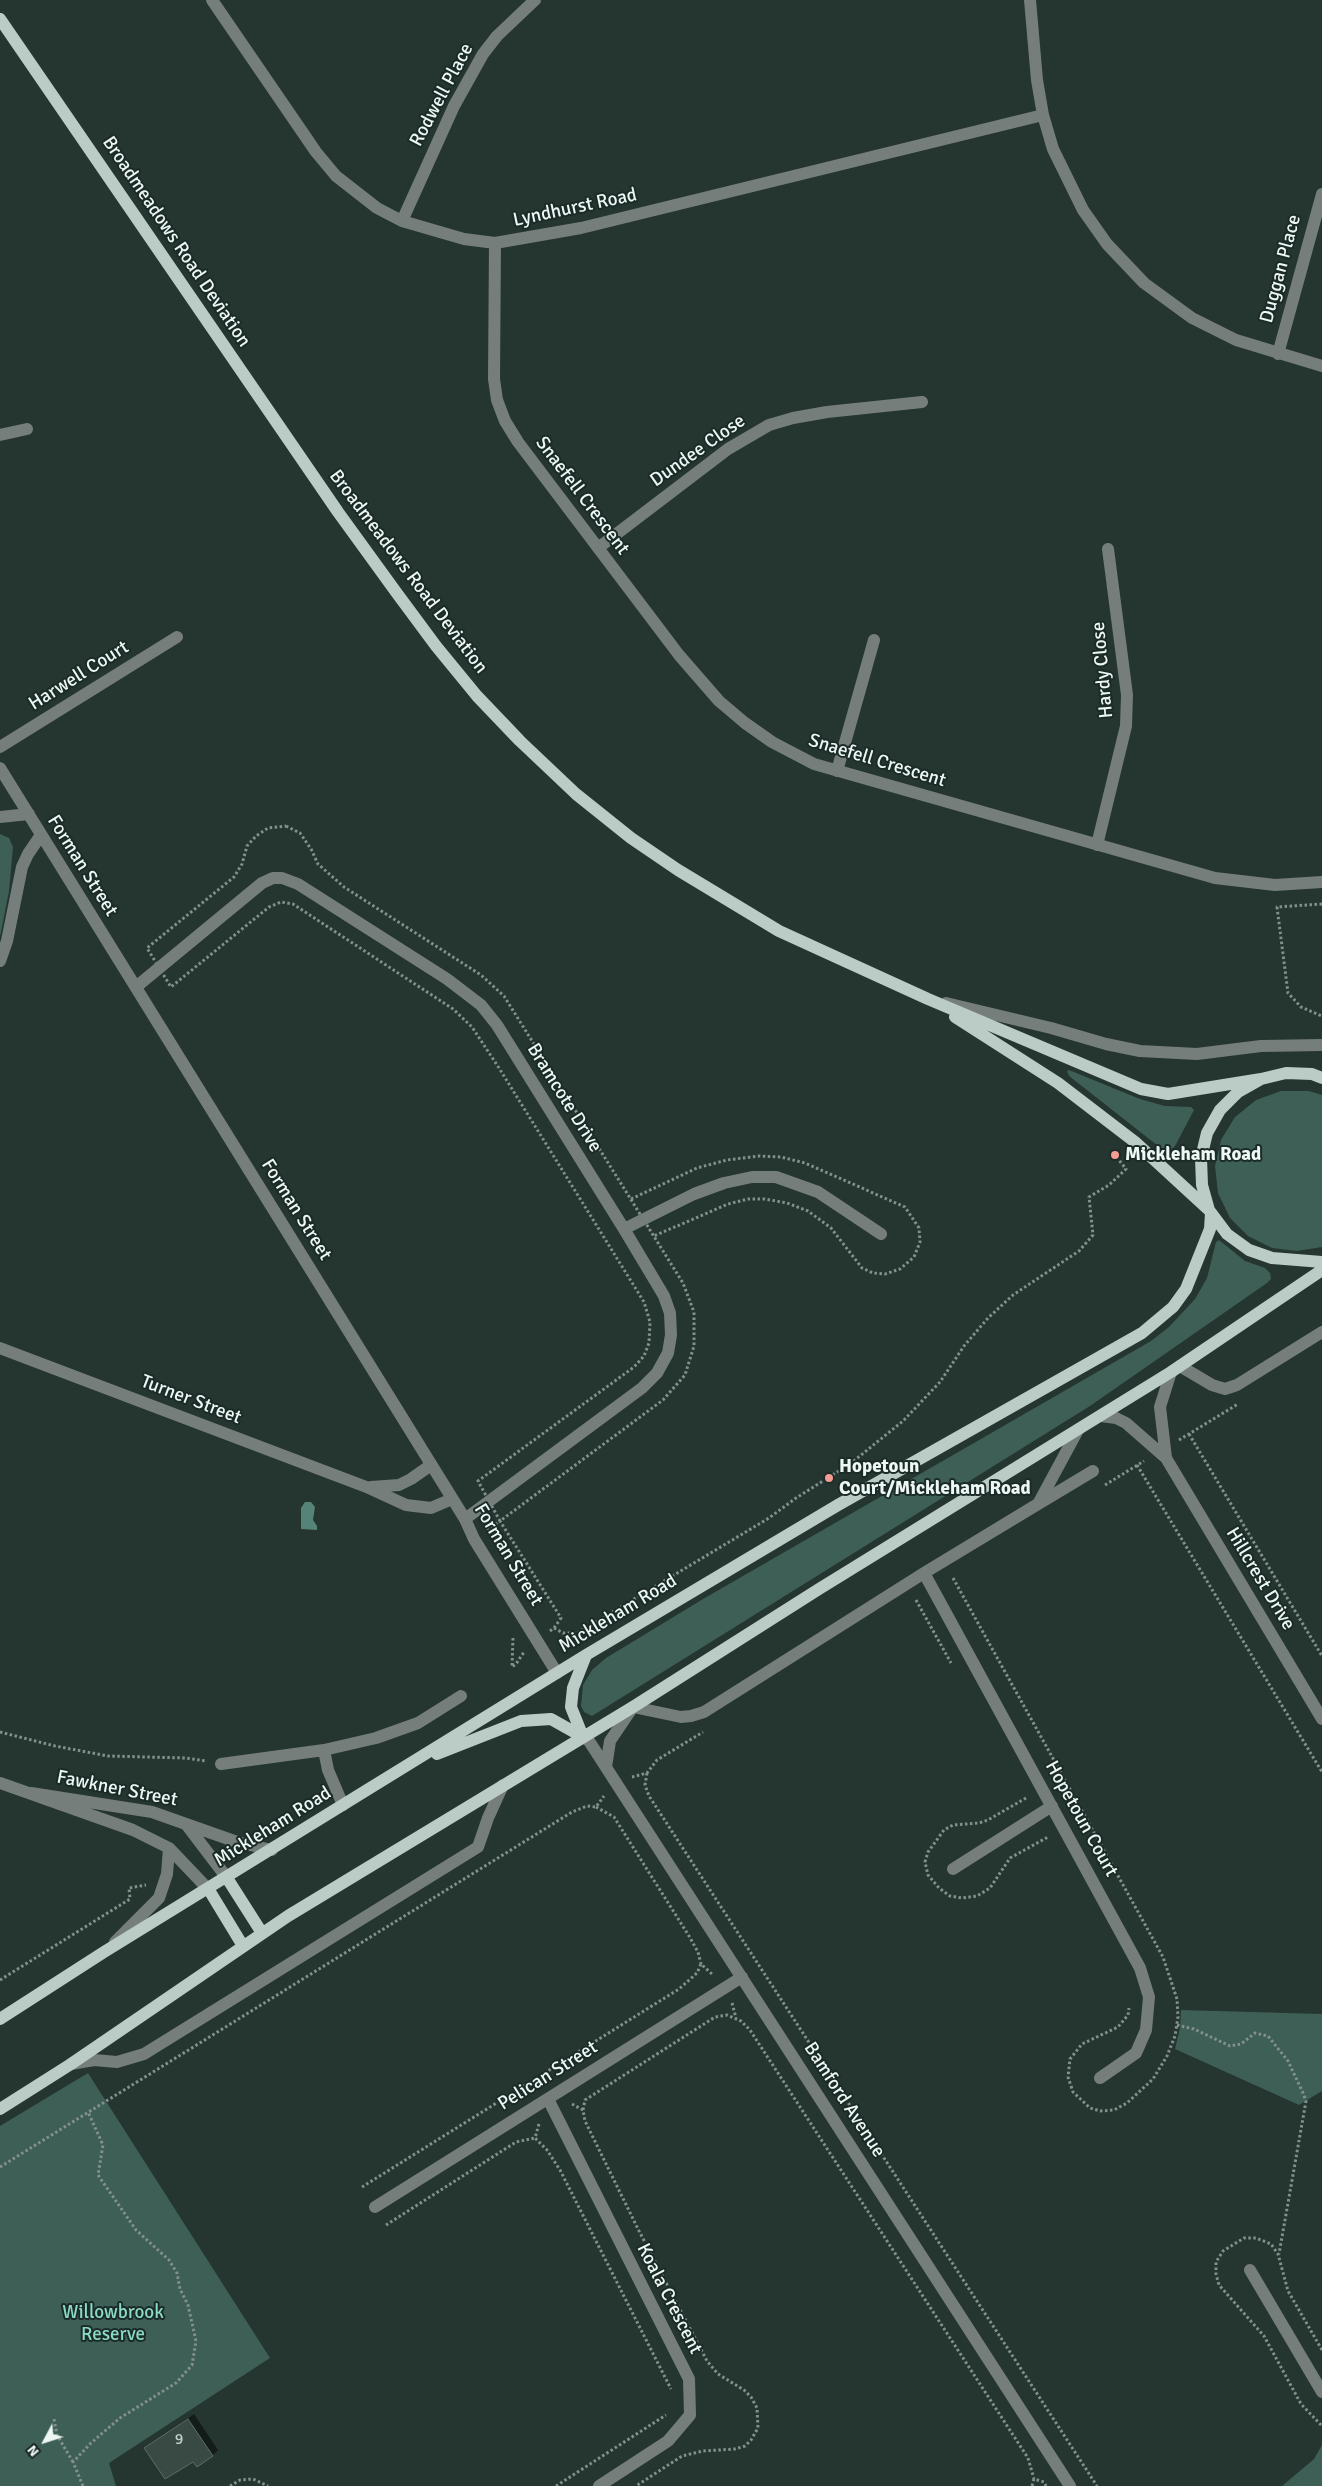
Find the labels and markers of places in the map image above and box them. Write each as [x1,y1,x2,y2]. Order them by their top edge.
place label: Mickleham Road [1125,1144,1261,1166]
marker: Mickleham Road [1109,1149,1121,1161]
place label: Hopetoun Court/Mickleham Road [839,1456,1031,1500]
marker: Hopetoun Court/Mickleham Road [823,1472,835,1484]

